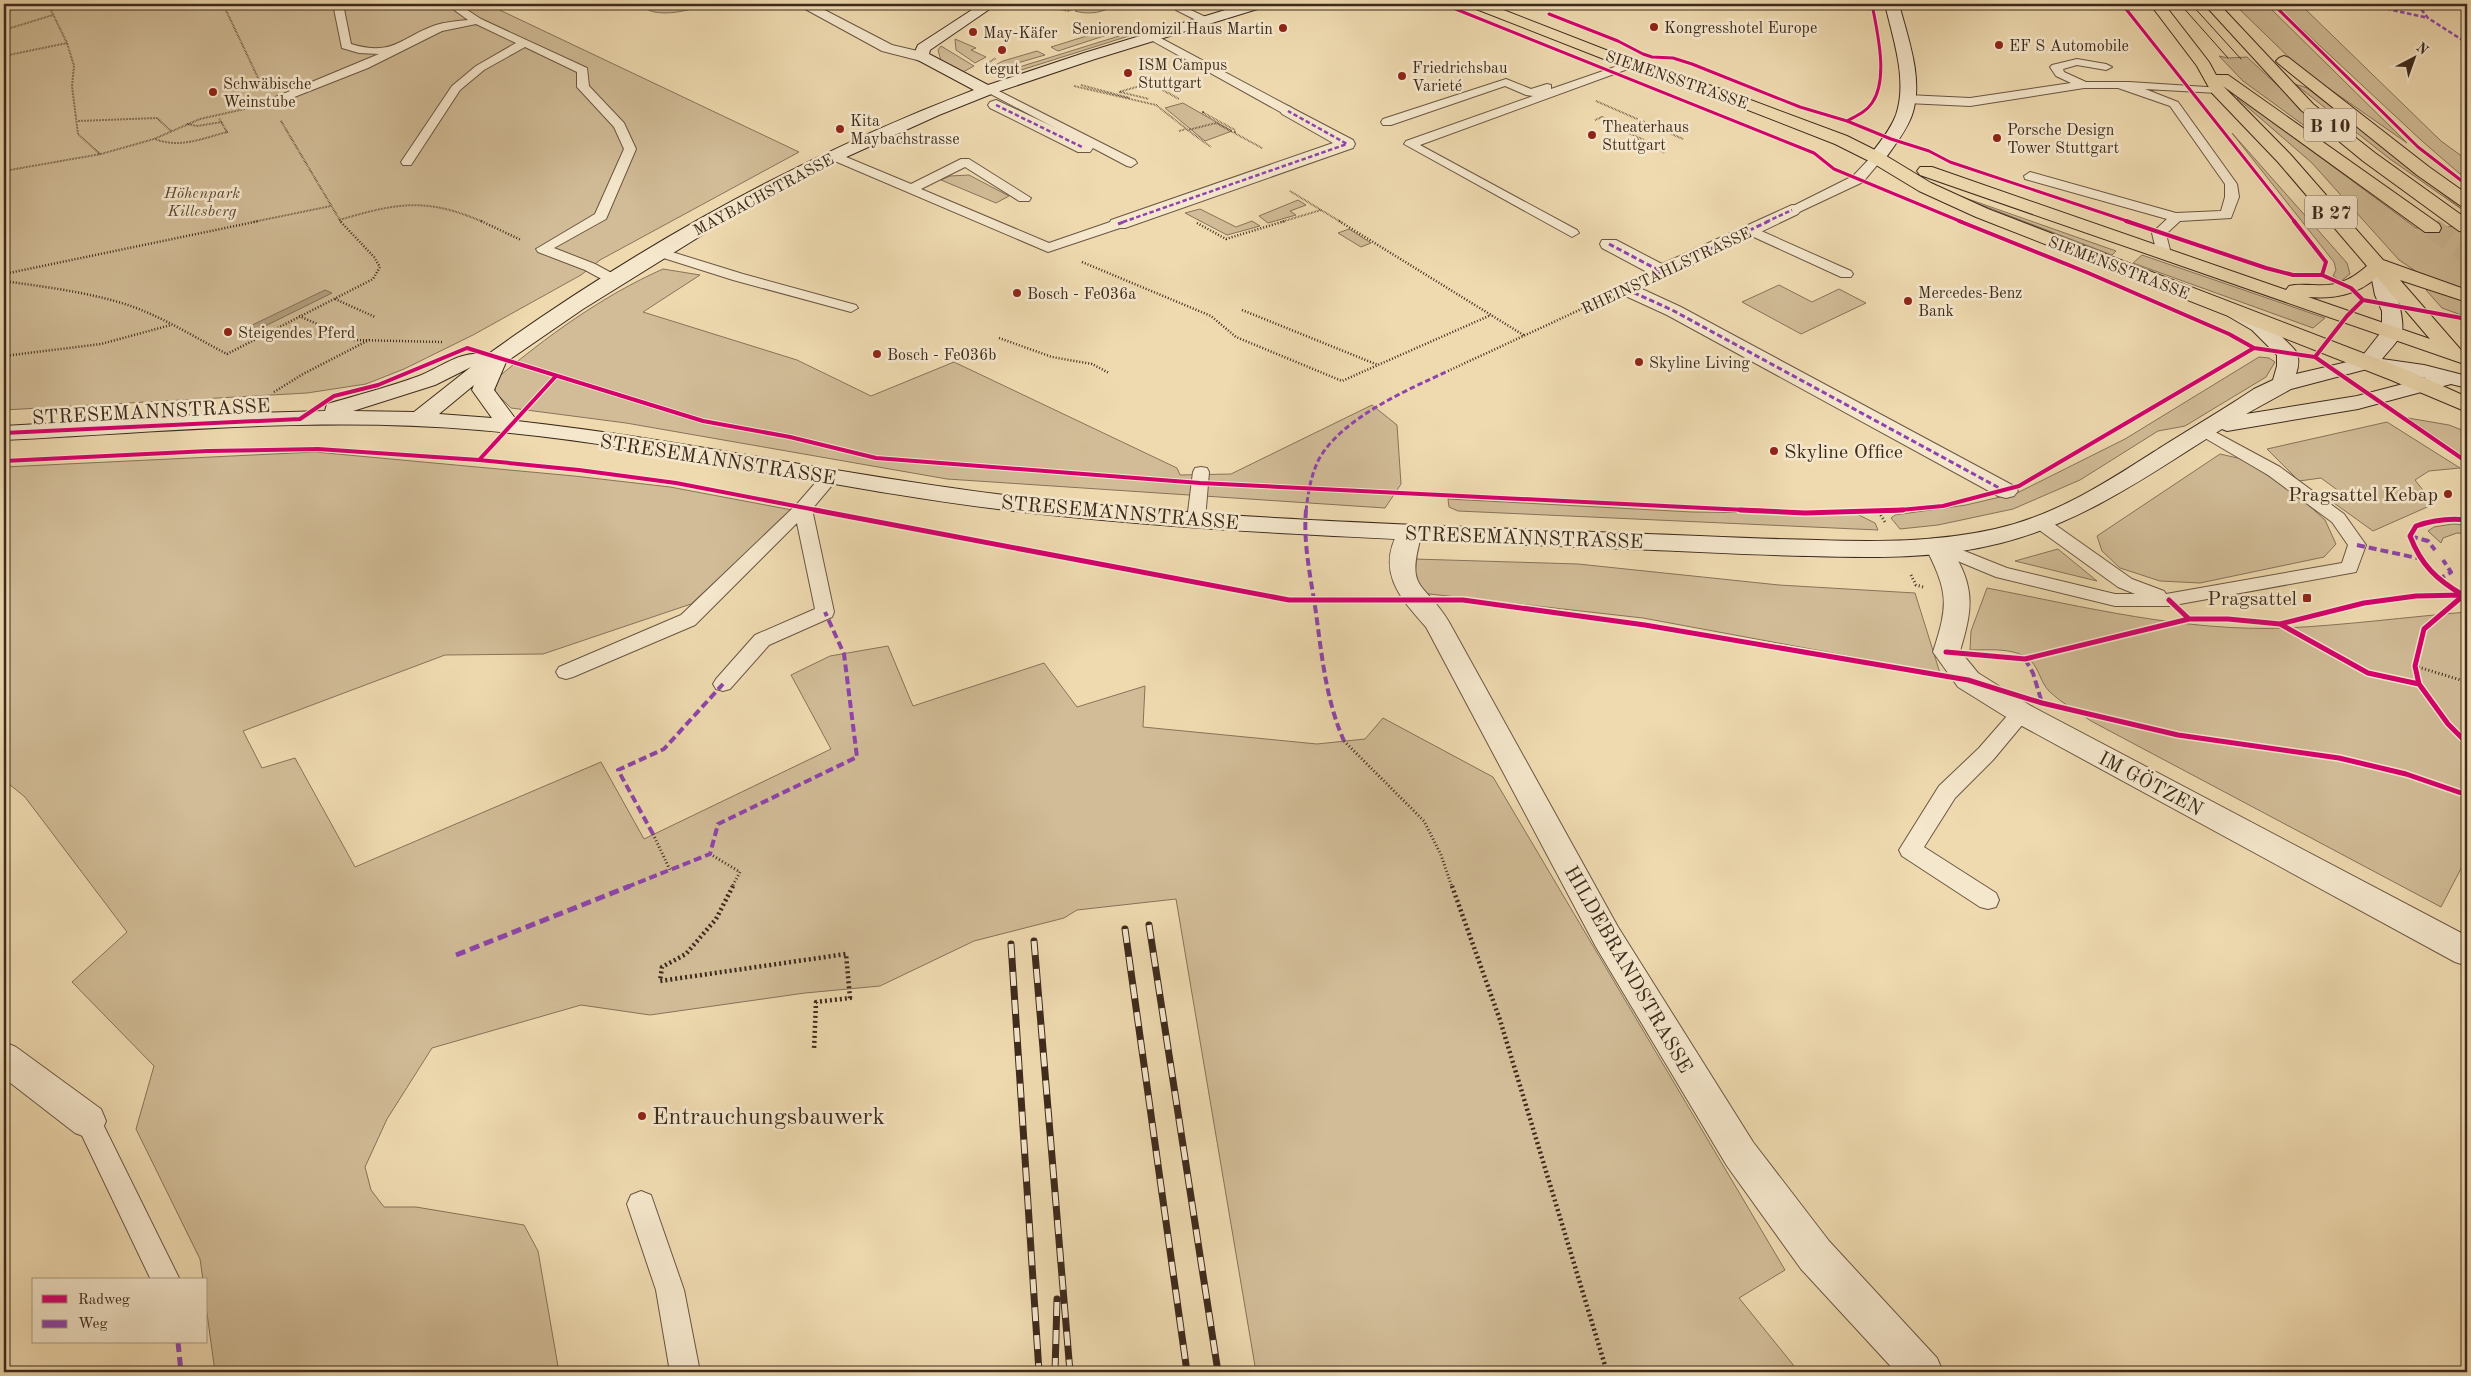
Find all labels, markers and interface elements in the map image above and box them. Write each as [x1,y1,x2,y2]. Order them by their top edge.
marker: Kongresshotel Europe [1648,21,1660,33]
place label: Kongresshotel Europe [1664,21,1817,37]
place label: Seniorendomizil Haus Martin [1072,22,1273,38]
marker: Seniorendomizil Haus Martin [1277,22,1289,34]
marker: May-Käfer [967,26,979,38]
place label: May-Käfer [983,26,1058,42]
north arrow [2388,32,2438,82]
marker: EF S Automobile [1993,39,2005,51]
place label: EF S Automobile [2009,39,2129,55]
text: N [2413,40,2431,58]
marker: tegut [996,44,1008,56]
street label: SIEMENSSTRASSE [1603,49,1750,113]
place label: ISM Campus Stuttgart [1138,58,1227,92]
place label: Friedrichsbau Varieté [1412,61,1508,95]
place label: tegut [984,62,1020,78]
marker: ISM Campus Stuttgart [1122,67,1134,79]
marker: Friedrichsbau Varieté [1396,70,1408,82]
place label: Schwäbische Weinstube [223,77,311,111]
marker: Schwäbische Weinstube [207,86,219,98]
road number: B 10 [2304,108,2356,142]
place label: Kita Maybachstrasse [850,114,960,148]
place label: Theaterhaus Stuttgart [1602,120,1689,154]
marker: Kita Maybachstrasse [834,123,846,135]
place label: Porsche Design Tower Stuttgart [2007,123,2119,157]
marker: Theaterhaus Stuttgart [1586,129,1598,141]
marker: Porsche Design Tower Stuttgart [1991,132,2003,144]
street label: MAYBACHSTRASSE [691,152,837,240]
park label: Höhenpark Killesberg [163,186,240,220]
road number: B 27 [2305,196,2357,228]
street label: RHEINSTAHLSTRASSE [1580,225,1754,318]
street label: SIEMENSSTRASSE [2045,235,2191,303]
place label: Mercedes-Benz Bank [1918,286,2022,320]
marker: Bosch - Fe036a [1011,287,1023,299]
place label: Bosch - Fe036a [1027,287,1136,303]
marker: Mercedes-Benz Bank [1902,295,1914,307]
marker: Steigendes Pferd [222,326,234,338]
place label: Steigendes Pferd [238,326,355,342]
marker: Bosch - Fe036b [871,348,883,360]
place label: Bosch - Fe036b [887,348,997,364]
marker: Skyline Living [1633,356,1645,368]
place label: Skyline Living [1649,356,1750,372]
street label: STRESEMANNSTRASSE [31,397,271,429]
street label: STRESEMANNSTRASSE [598,432,837,490]
place label: Skyline Office [1784,443,1903,463]
marker: Skyline Office [1768,445,1780,457]
place label: Pragsattel Kebap [2288,486,2438,506]
marker: Pragsattel Kebap [2442,488,2454,500]
street label: STRESEMANNSTRASSE [1000,494,1240,534]
street label: STRESEMANNSTRASSE [1404,525,1644,553]
place label: Pragsattel [2207,590,2297,610]
marker: Pragsattel [2301,592,2313,604]
street label: IM GÖTZEN [2095,746,2207,821]
street label: HILDEBRANDSTRASSE [1560,863,1695,1077]
place label: Entrauchungsbauwerk [652,1106,885,1130]
marker: Entrauchungsbauwerk [636,1110,648,1122]
legend [32,1278,208,1344]
text: Radweg [78,1293,130,1308]
text: Weg [78,1317,108,1332]

